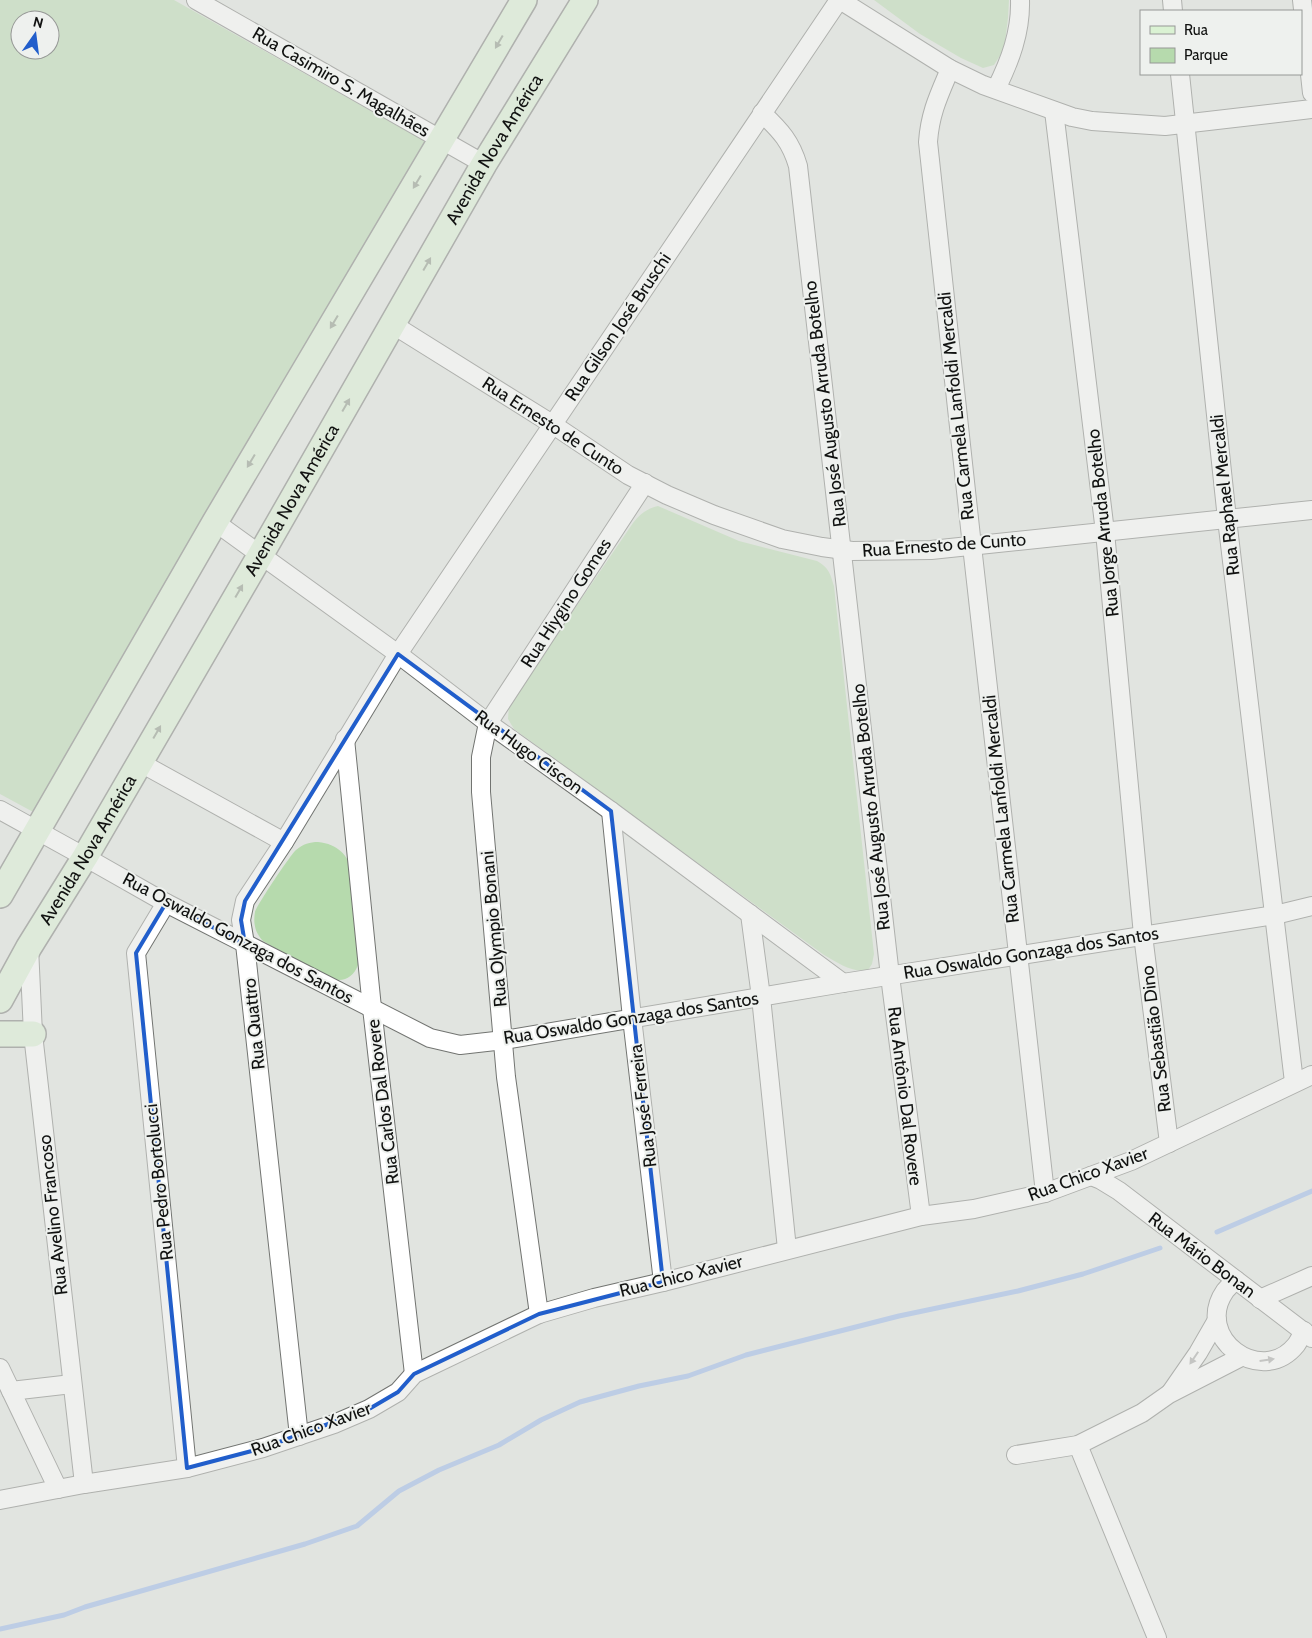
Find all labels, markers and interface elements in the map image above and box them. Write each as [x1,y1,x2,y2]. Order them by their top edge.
north arrow [10,10,60,60]
legend [1140,10,1302,75]
text: N [31,12,45,32]
text: Rua [1184,21,1209,39]
street label: Rua Casimiro S. Magalhães [248,22,434,142]
one-way arrow [495,35,504,49]
text: Parque [1184,46,1228,64]
street label: Avenida Nova América [441,70,548,228]
one-way arrow [412,175,421,188]
street label: Rua Gilson José Bruschi [560,249,676,405]
one-way arrow [423,257,431,271]
street label: Rua José Augusto Arruda Botelho [799,279,851,528]
street label: Rua Carmela Lanfoldi Mercaldi [933,291,979,521]
one-way arrow [329,315,338,328]
street label: Rua Ernesto de Cunto [478,372,628,480]
one-way arrow [342,398,351,412]
street label: Rua Raphael Mercaldi [1206,413,1244,577]
street label: Avenida Nova América [240,420,344,580]
street label: Rua Jorge Arruda Botelho [1082,428,1124,618]
one-way arrow [246,455,255,468]
street label: Rua Ernesto de Cunto [861,528,1027,562]
street label: Rua Hiygino Gomes [516,534,616,672]
one-way arrow [235,584,243,599]
street label: Rua José Augusto Arruda Botelho [847,682,895,931]
street label: Rua Carmela Lanfoldi Mercaldi [978,694,1024,924]
street label: Rua Hugo Ciscon [471,705,587,799]
one-way arrow [152,725,161,738]
street label: Avenida Nova América [34,771,141,929]
street label: Rua Olympio Bonani [476,850,512,1008]
street label: Rua Oswaldo Gonzaga dos Santos [119,868,357,1008]
street label: Rua Oswaldo Gonzaga dos Santos [902,922,1160,984]
street label: Rua Sebastião Dino [1136,964,1176,1114]
street label: Rua Quattro [238,977,270,1071]
street label: Rua Oswaldo Gonzaga dos Santos [502,987,760,1049]
street label: Rua Antônio Dal Rovere [883,1005,927,1187]
street label: Rua Carlos Dal Rovere [362,1018,404,1186]
street label: Rua José Ferreira [624,1043,661,1169]
street label: Rua Pedro Bortolucci [140,1103,178,1261]
street label: Rua Avelino Francoso [34,1134,72,1296]
street label: Rua Chico Xavier [1025,1142,1151,1206]
street label: Rua Mário Bonan [1144,1207,1260,1303]
street label: Rua Chico Xavier [617,1250,745,1302]
one-way arrow [1190,1351,1199,1365]
one-way arrow [1260,1355,1276,1363]
street label: Rua Chico Xavier [248,1397,374,1461]

